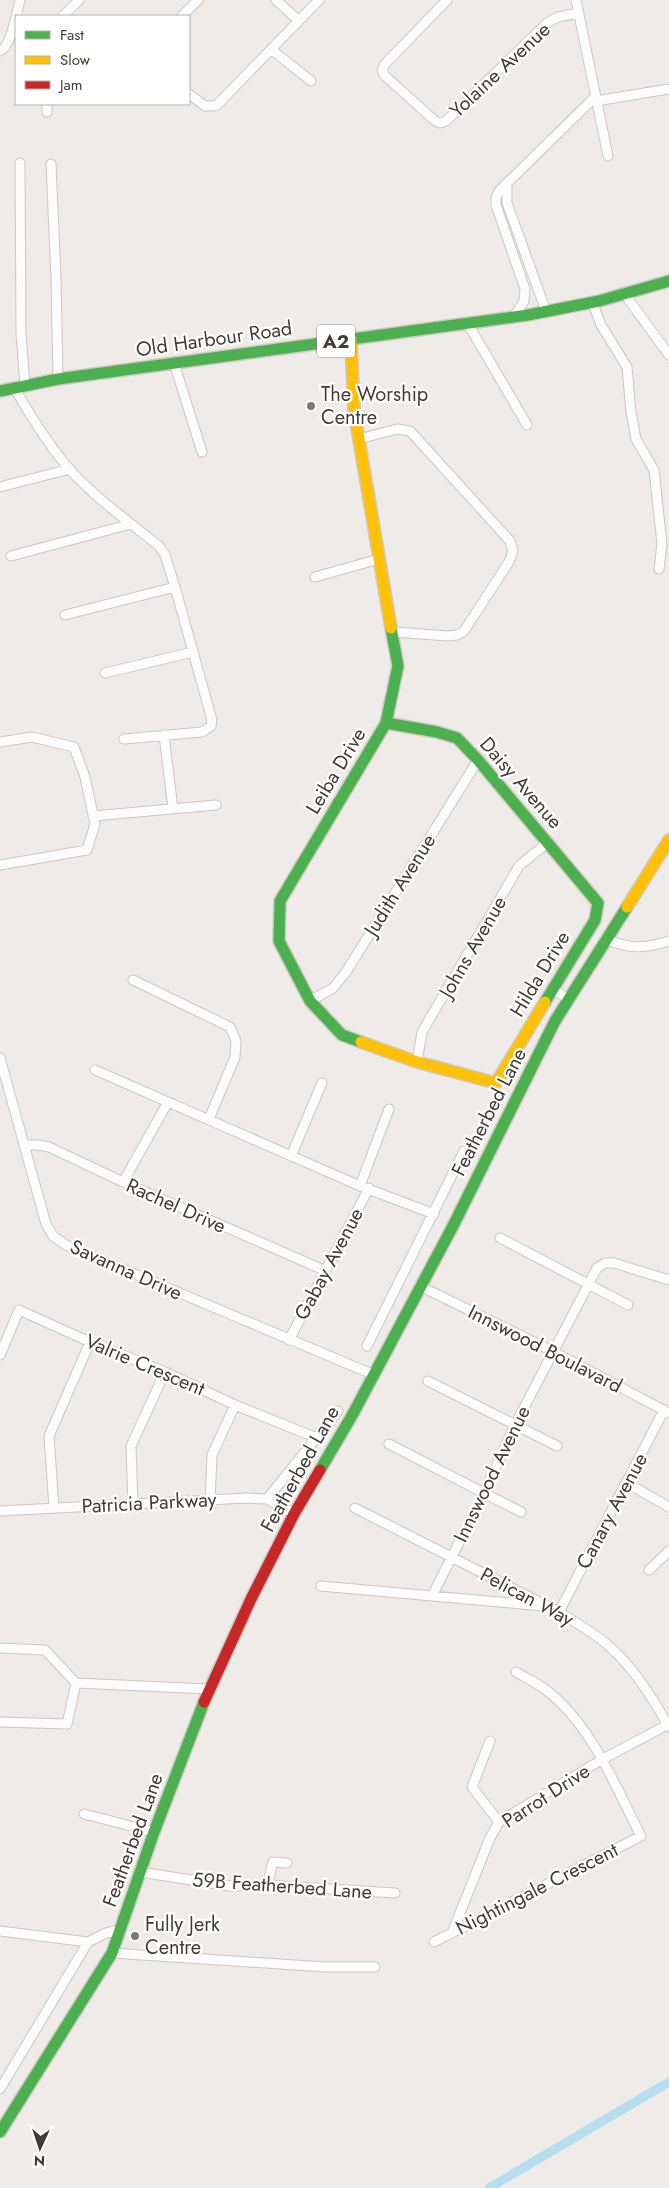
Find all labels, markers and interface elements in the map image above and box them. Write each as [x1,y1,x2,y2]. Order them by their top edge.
legend [15,15,190,105]
street label: Yolaine Avenue [443,16,557,124]
text: Fast [60,24,84,46]
text: Slow [60,49,91,71]
text: Jam [58,74,83,96]
street label: Old Harbour Road [134,314,294,364]
road number: A2 [317,324,355,358]
place label: The Worship Centre [321,380,428,432]
marker: The Worship Centre [305,400,317,412]
street label: Leiba Drive [299,722,373,820]
street label: Daisy Avenue [473,731,569,835]
street label: Judith Avenue [356,828,443,944]
street label: Johns Avenue [431,891,514,1006]
street label: Hilda Drive [503,926,577,1022]
street label: Featherbed Lane [444,1043,534,1181]
street label: Rachel Drive [122,1171,230,1241]
street label: Gabay Avenue [287,1203,371,1325]
street label: Savanna Drive [65,1232,187,1308]
street label: Innswood Boulavard [463,1298,627,1400]
street label: Valrie Crescent [81,1327,210,1403]
street label: Featherbed Lane [253,1401,347,1537]
street label: Innswood Avenue [446,1401,538,1547]
street label: Canary Avenue [569,1448,655,1574]
street label: Patricia Parkway [81,1485,217,1521]
street label: Pelican Way [475,1560,579,1634]
street label: Parrot Drive [496,1757,596,1835]
street label: Featherbed Lane [95,1769,171,1911]
street label: Nightingale Crescent [451,1835,623,1943]
street label: 59B Featherbed Lane [191,1865,373,1907]
place label: Fully Jerk Centre [145,1910,220,1962]
marker: Fully Jerk Centre [129,1930,141,1942]
north arrow [15,2123,65,2173]
text: N [33,2151,45,2171]

